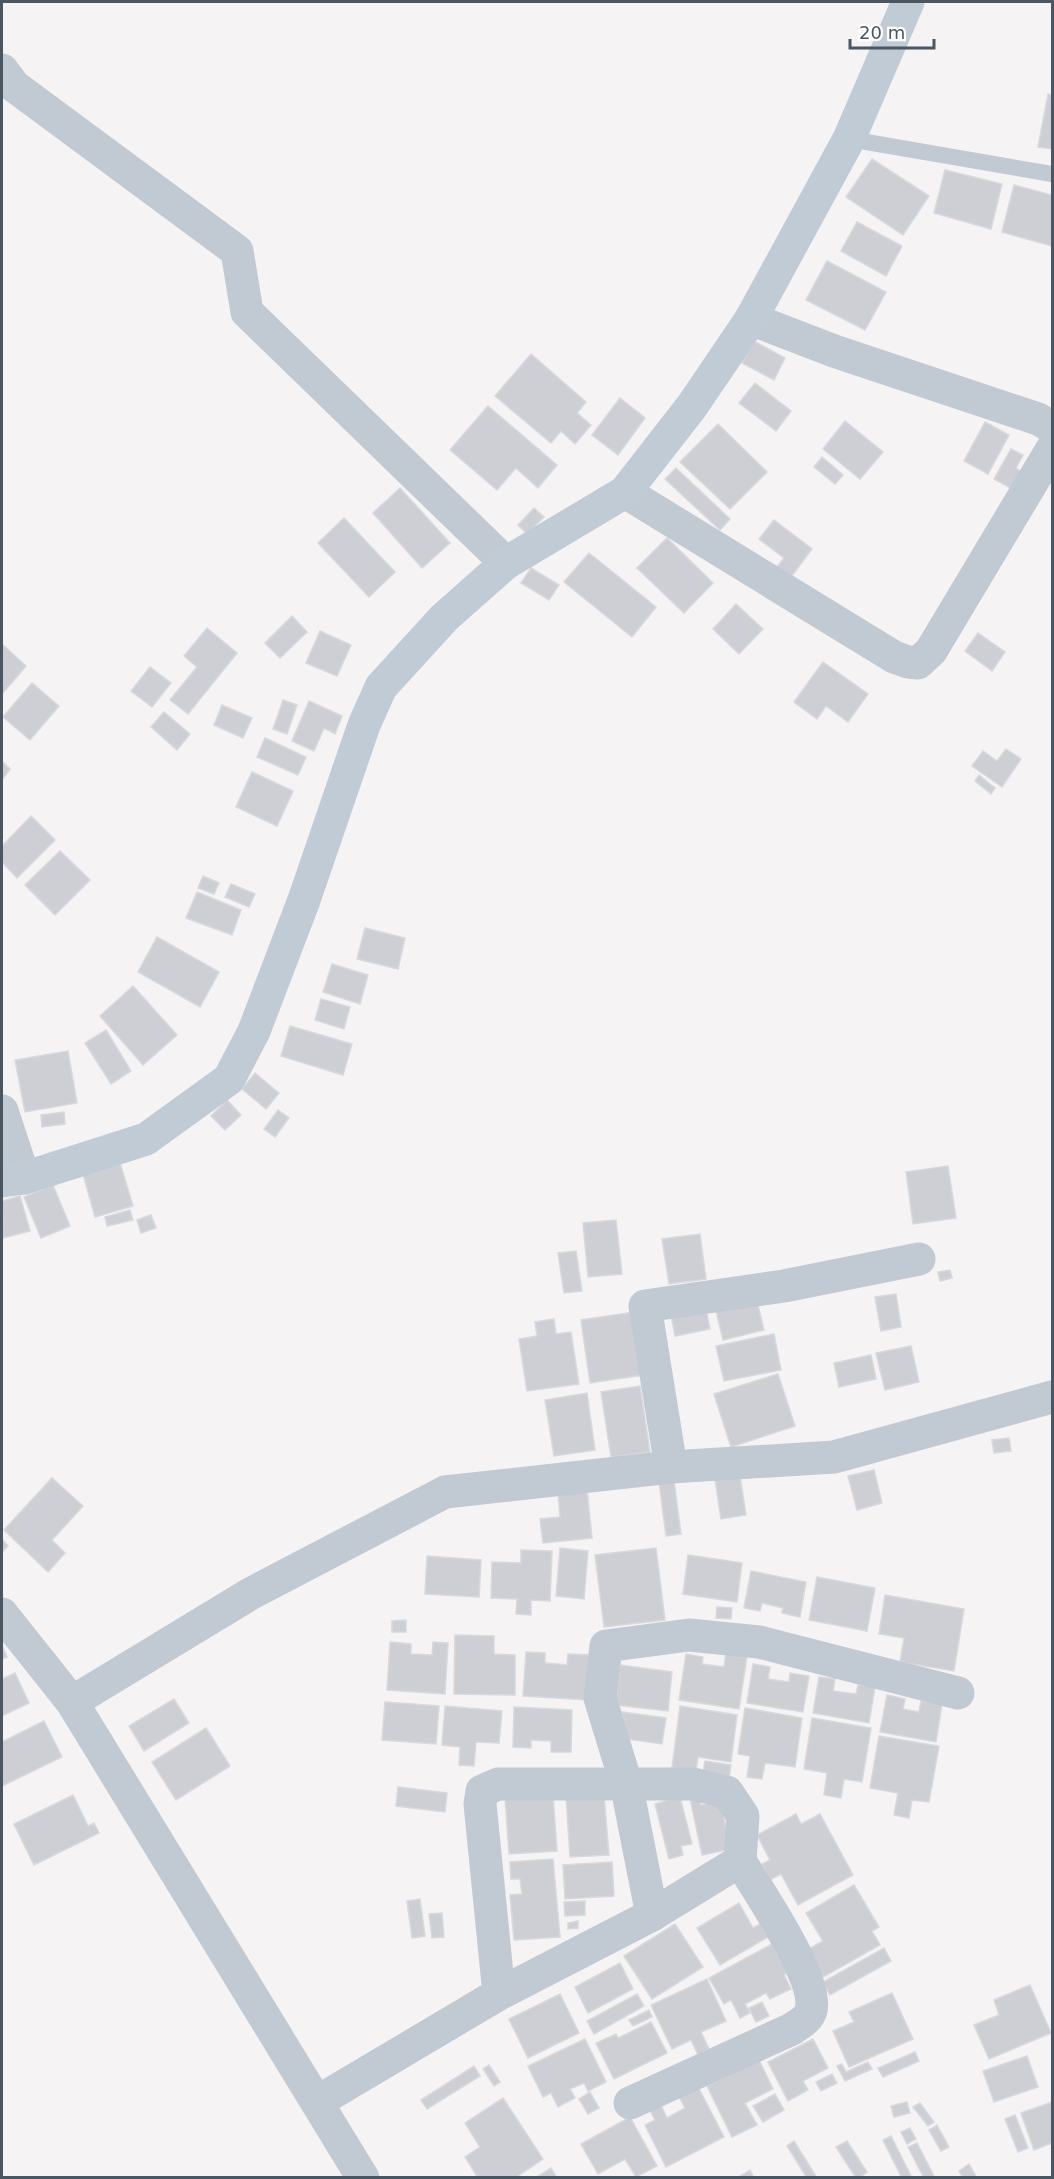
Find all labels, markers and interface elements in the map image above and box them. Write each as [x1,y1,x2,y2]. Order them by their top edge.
scale bar [850,12,934,50]
text: 20 m [859,22,905,43]

